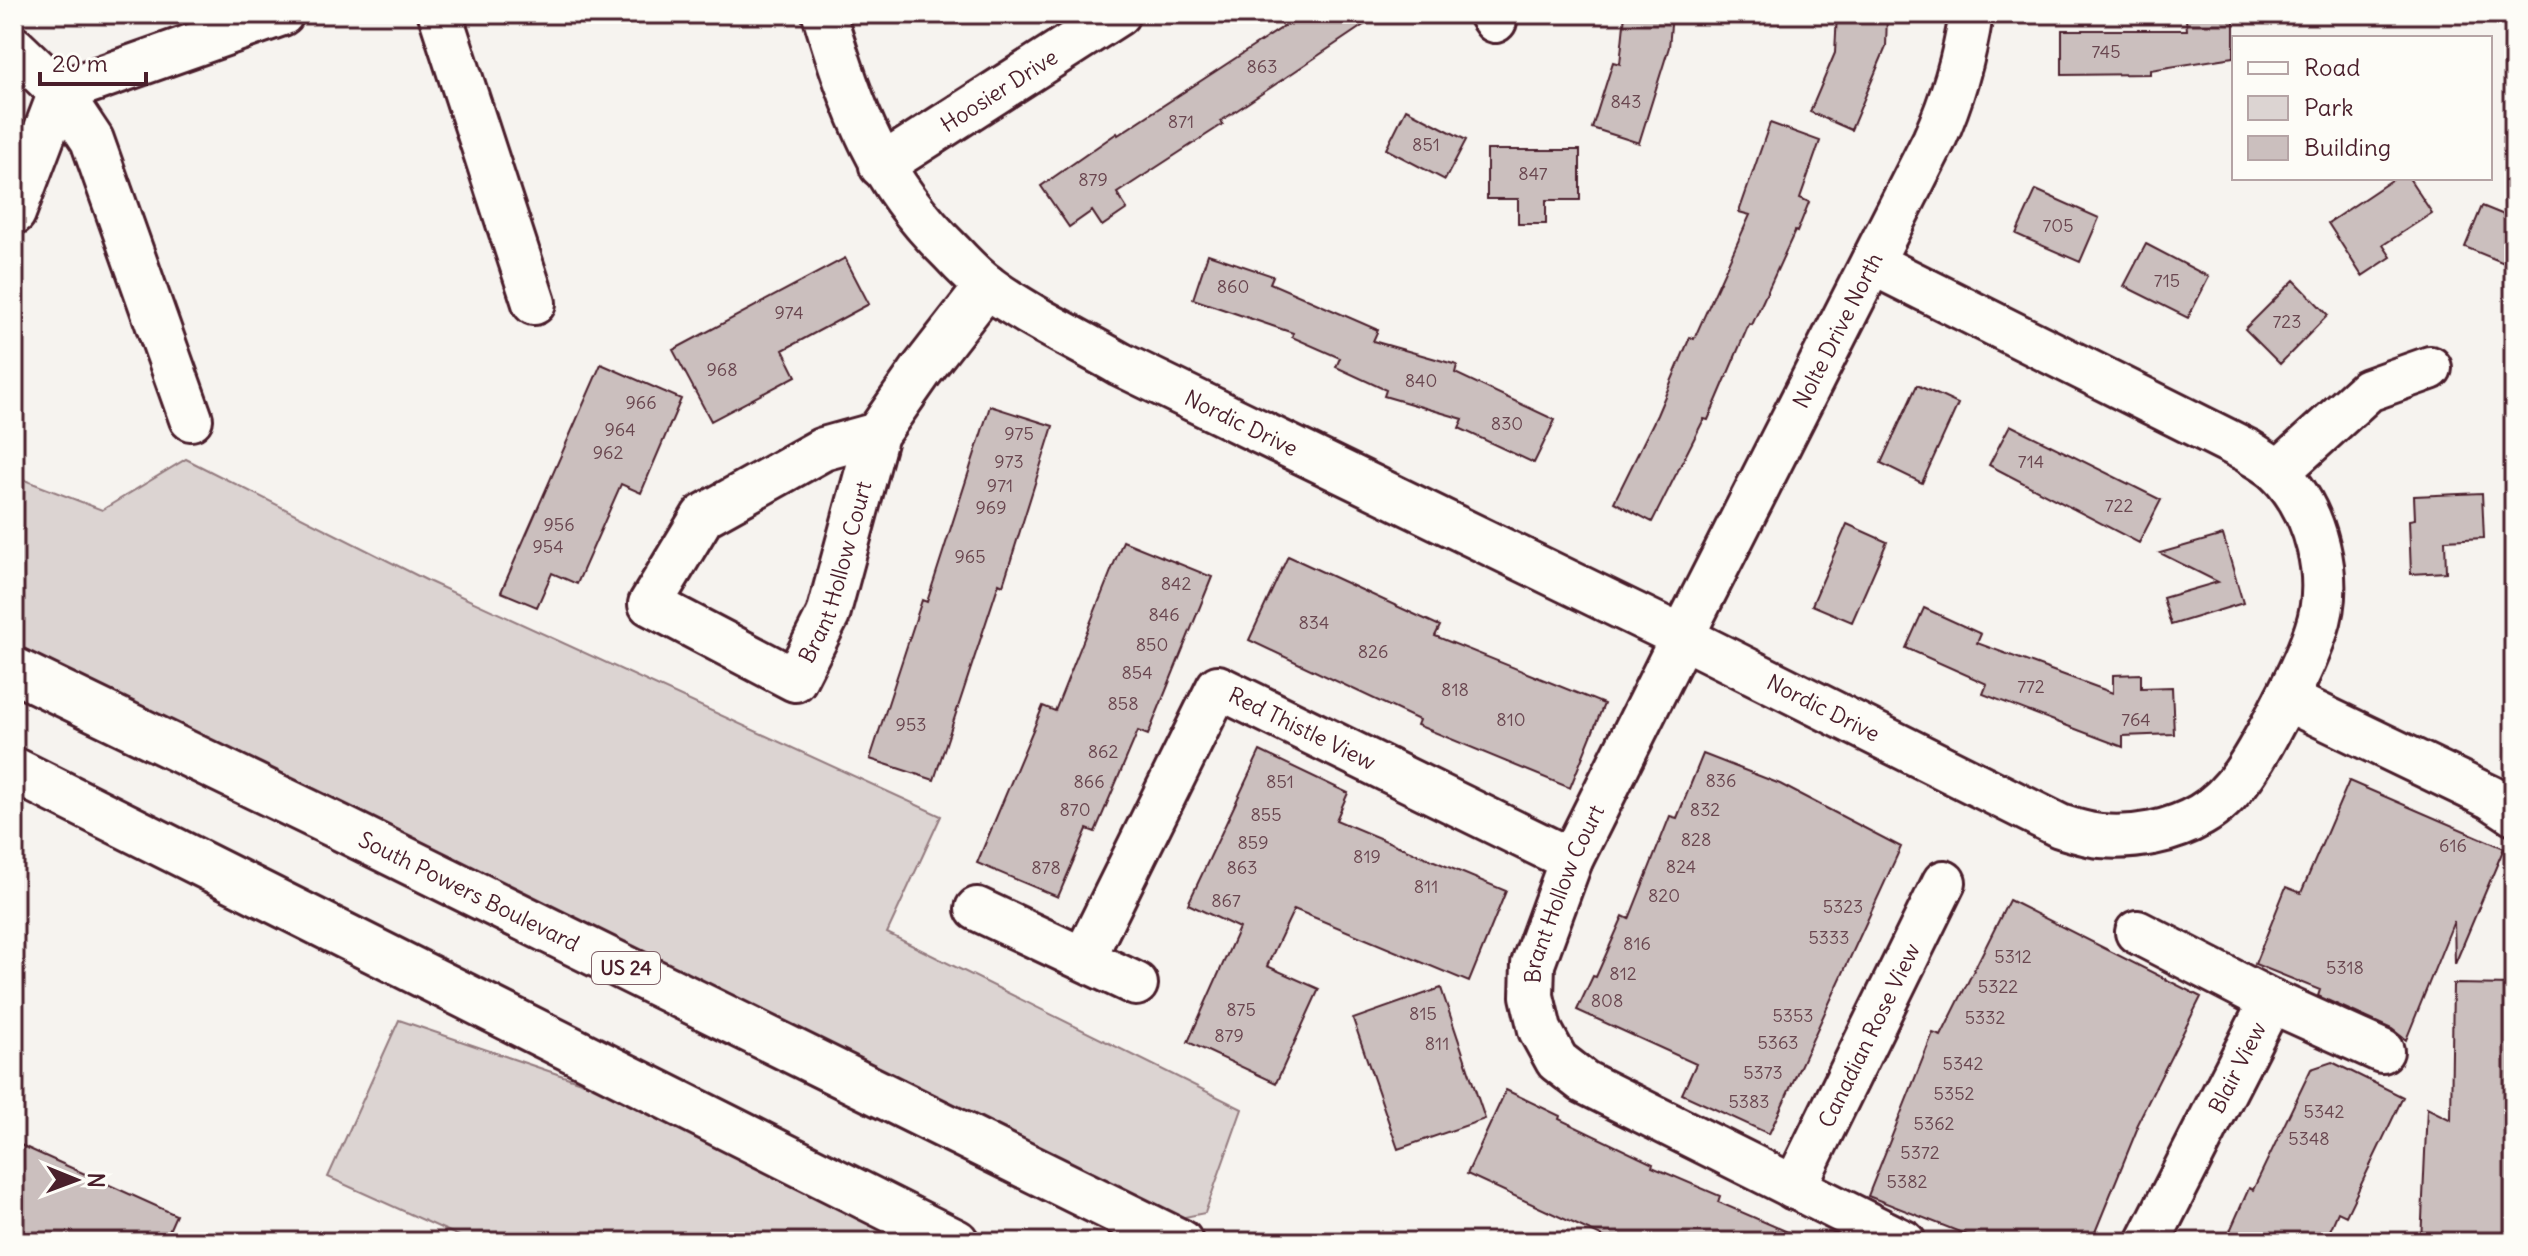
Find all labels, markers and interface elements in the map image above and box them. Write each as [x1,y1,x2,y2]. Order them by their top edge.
scale bar [40,36,146,86]
legend [2232,36,2492,180]
house number: 745 [2091,40,2121,63]
street label: Hoosier Drive [935,43,1063,138]
text: 20 m [52,48,108,78]
text: Road [2304,52,2360,82]
house number: 863 [1247,55,1277,78]
house number: 843 [1611,90,1642,113]
text: Park [2304,92,2354,122]
house number: 871 [1168,110,1194,133]
text: Building [2304,132,2391,162]
house number: 851 [1412,133,1440,156]
house number: 847 [1518,162,1548,185]
house number: 879 [1078,168,1108,191]
house number: 705 [2042,214,2074,237]
street label: Nolte Drive North [1786,248,1889,413]
house number: 715 [2154,269,2180,292]
house number: 860 [1217,275,1249,298]
house number: 974 [774,301,804,324]
house number: 723 [2273,310,2301,333]
house number: 968 [706,358,738,381]
house number: 840 [1405,369,1437,392]
street label: Nordic Drive [1180,384,1303,462]
house number: 966 [625,391,657,414]
house number: 830 [1491,412,1523,435]
house number: 964 [604,418,636,441]
house number: 975 [1004,422,1034,445]
house number: 962 [593,441,623,464]
house number: 973 [994,450,1024,473]
house number: 714 [2018,450,2044,473]
house number: 971 [987,474,1013,497]
street label: Brant Hollow Court [792,478,878,667]
house number: 722 [2105,494,2133,517]
house number: 969 [975,496,1007,519]
house number: 956 [543,513,575,536]
house number: 954 [532,535,564,558]
house number: 965 [954,545,986,568]
house number: 842 [1161,572,1191,595]
house number: 846 [1148,603,1180,626]
house number: 834 [1299,611,1330,634]
house number: 850 [1136,633,1168,656]
house number: 826 [1358,640,1388,663]
house number: 854 [1121,661,1153,684]
street label: Nordic Drive [1762,668,1884,748]
house number: 772 [2017,675,2045,698]
house number: 818 [1441,678,1469,701]
street label: Red Thistle View [1224,680,1380,776]
house number: 858 [1107,692,1139,715]
house number: 810 [1496,708,1526,731]
house number: 764 [2121,708,2151,731]
house number: 953 [896,713,926,736]
house number: 862 [1088,740,1118,763]
house number: 836 [1706,769,1736,792]
house number: 866 [1073,770,1105,793]
house number: 851 [1266,770,1294,793]
house number: 870 [1059,798,1091,821]
house number: 832 [1690,798,1720,821]
street label: Brant Hollow Court [1518,800,1610,984]
house number: 855 [1250,803,1282,826]
street label: South Powers Boulevard [354,825,584,957]
house number: 828 [1681,828,1711,851]
house number: 859 [1237,831,1269,854]
house number: 616 [2439,834,2467,857]
house number: 819 [1353,845,1381,868]
house number: 824 [1666,855,1696,878]
house number: 878 [1031,856,1061,879]
house number: 863 [1227,856,1257,879]
house number: 811 [1414,875,1438,898]
house number: 820 [1648,884,1680,907]
house number: 867 [1211,889,1241,912]
house number: 5323 [1823,895,1863,918]
house number: 5333 [1808,926,1850,949]
house number: 816 [1623,932,1651,955]
street label: Canadian Rose View [1812,939,1926,1132]
house number: 5312 [1994,945,2032,968]
road number: US 24 [592,952,660,984]
house number: 5318 [2326,956,2364,979]
house number: 812 [1609,962,1637,985]
house number: 5322 [1978,975,2018,998]
house number: 808 [1591,989,1623,1012]
house number: 875 [1226,998,1256,1021]
house number: 815 [1409,1002,1437,1025]
house number: 5353 [1772,1004,1814,1027]
house number: 5332 [1965,1006,2005,1029]
street label: Blair View [2202,1017,2272,1118]
house number: 879 [1214,1024,1244,1047]
house number: 5363 [1757,1031,1799,1054]
house number: 811 [1425,1032,1449,1055]
house number: 5342 [1943,1052,1984,1075]
house number: 5373 [1743,1061,1783,1084]
house number: 5352 [1934,1082,1975,1105]
house number: 5383 [1728,1090,1770,1113]
house number: 5342 [2304,1100,2345,1123]
house number: 5362 [1914,1112,1955,1135]
house number: 5348 [2288,1127,2330,1150]
north arrow [36,1140,116,1220]
house number: 5372 [1900,1141,1940,1164]
house number: 5382 [1887,1170,1928,1193]
text: N [82,1173,110,1188]

